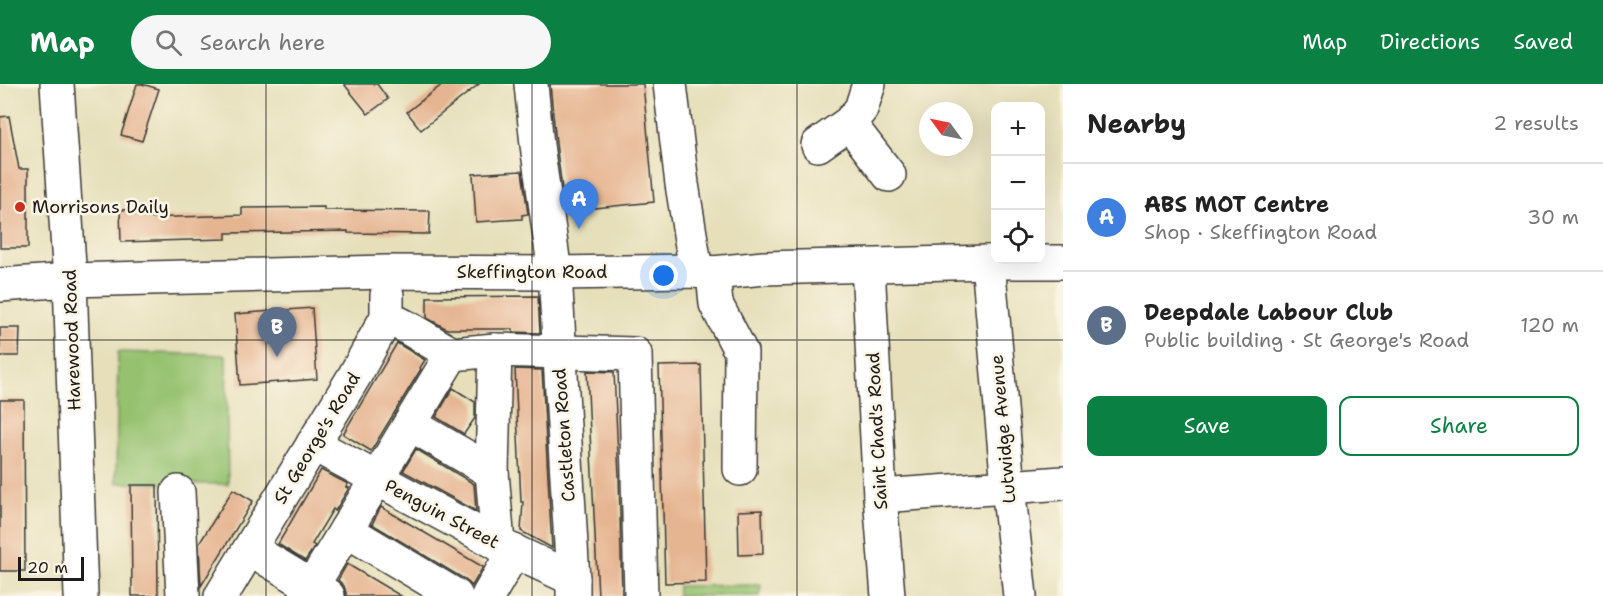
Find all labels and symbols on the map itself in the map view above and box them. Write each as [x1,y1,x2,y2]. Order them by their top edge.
north arrow [919,102,973,156]
pin: A [560,180,598,229]
place label: Morrisons Daily [32,195,169,219]
marker: Morrisons Daily [13,200,27,214]
street label: Skeffington Road [457,260,607,284]
your location [649,261,678,290]
street label: Harewood Road [58,269,86,411]
pin: B [258,308,296,357]
street label: Saint Chad's Road [861,351,893,511]
street label: Lutwidge Avenue [985,353,1021,505]
street label: Castleton Road [547,367,581,503]
street label: St George's Road [268,368,366,508]
street label: Penguin Street [380,474,504,554]
scale bar [18,554,84,582]

